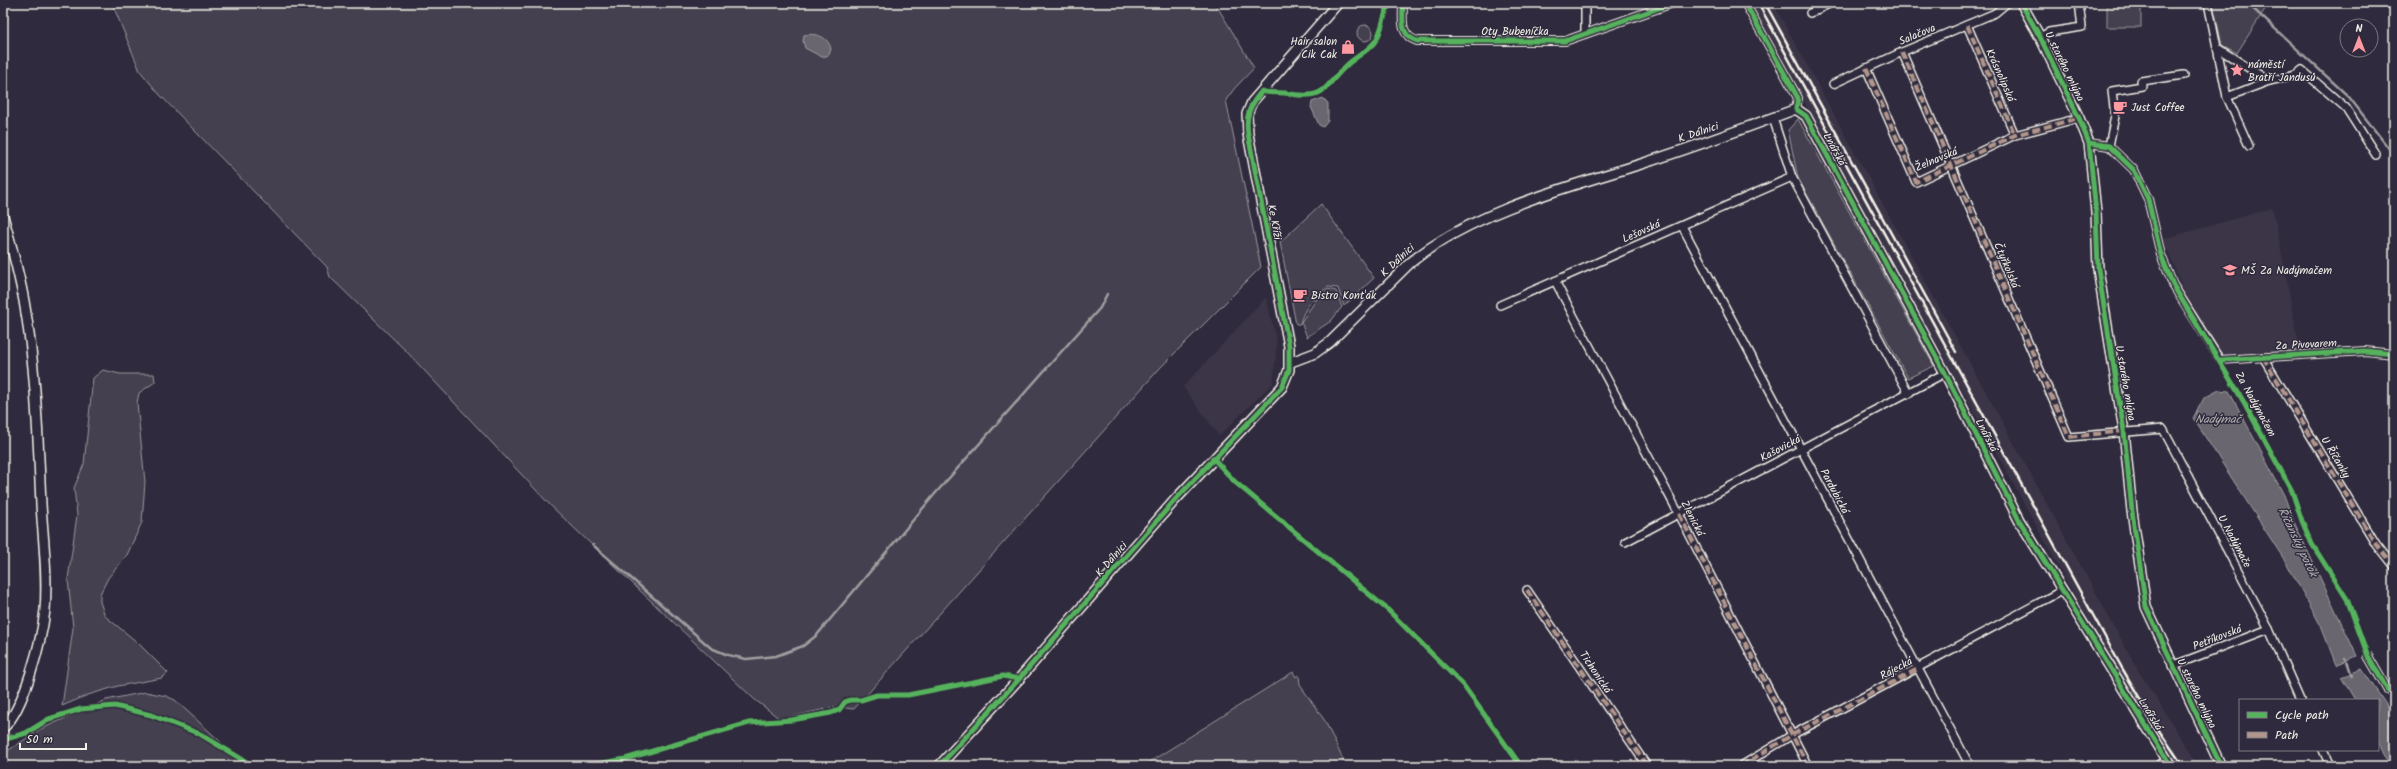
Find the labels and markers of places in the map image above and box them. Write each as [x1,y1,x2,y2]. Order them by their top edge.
place label: Hair salon Cik Cak [1290,33,1338,64]
shop icon: Hair salon Cik Cak [1340,39,1356,55]
place label: náměstí Bratří Jandusů [2248,56,2316,87]
place icon: náměstí Bratří Jandusů [2229,62,2245,78]
cafe icon: Just Coffee [2112,99,2128,115]
place label: Just Coffee [2131,99,2185,117]
school or university icon: MŠ Za Nadýmačem [2222,262,2238,278]
place label: MŠ Za Nadýmačem [2241,262,2332,280]
cafe icon: Bistro Kont'ák [1292,287,1308,303]
place label: Bistro Kont'ák [1311,287,1377,305]

